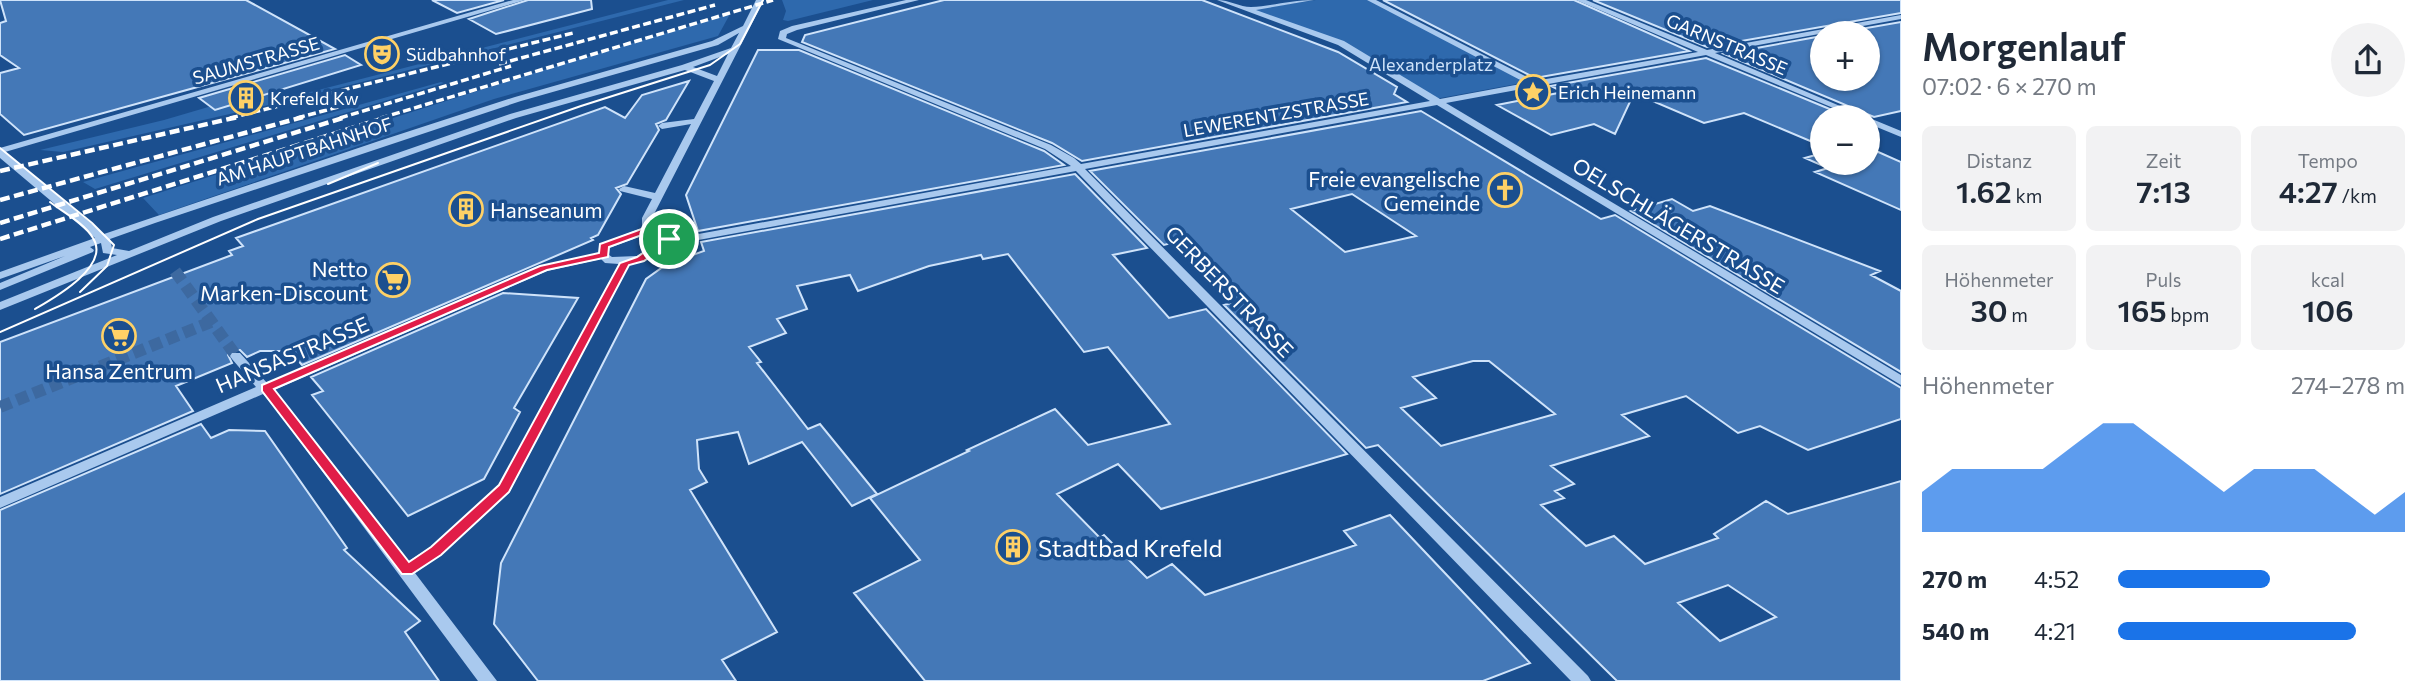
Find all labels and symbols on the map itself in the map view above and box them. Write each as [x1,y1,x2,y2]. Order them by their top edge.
street label: GARNSTRASSE [1663,9,1791,79]
street label: SAUMSTRASSE [190,31,322,89]
theatre icon: Südbahnhof [363,35,401,73]
place label: Südbahnhof [406,43,507,65]
park label: Alexanderplatz [1369,53,1493,75]
place icon: Erich Heinemann [1514,73,1552,111]
building icon: Krefeld Kw [227,79,265,117]
place label: Erich Heinemann [1558,81,1696,103]
place label: Krefeld Kw [270,87,359,109]
street label: LEWERENTZSTRASSE [1181,87,1371,141]
street label: AM HAUPTBAHNHOF [213,112,395,190]
street label: OELSCHLÄGERSTRASSE [1568,152,1790,298]
place label: Freie evangelische Gemeinde [1308,166,1480,215]
church icon: Freie evangelische Gemeinde [1486,171,1524,209]
building icon: Hanseanum [447,190,485,228]
place label: Hanseanum [490,197,602,222]
pin [639,209,699,269]
street label: GERBERSTRASSE [1161,220,1299,362]
place label: Netto Marken-Discount [200,256,368,305]
supermarket icon: Netto Marken-Discount [374,261,412,299]
street label: HANSASTRASSE [212,310,372,398]
supermarket icon: Hansa Zentrum [100,317,138,355]
place label: Hansa Zentrum [45,358,193,383]
building icon: Stadtbad Krefeld [994,528,1032,566]
place label: Stadtbad Krefeld [1038,533,1222,562]

